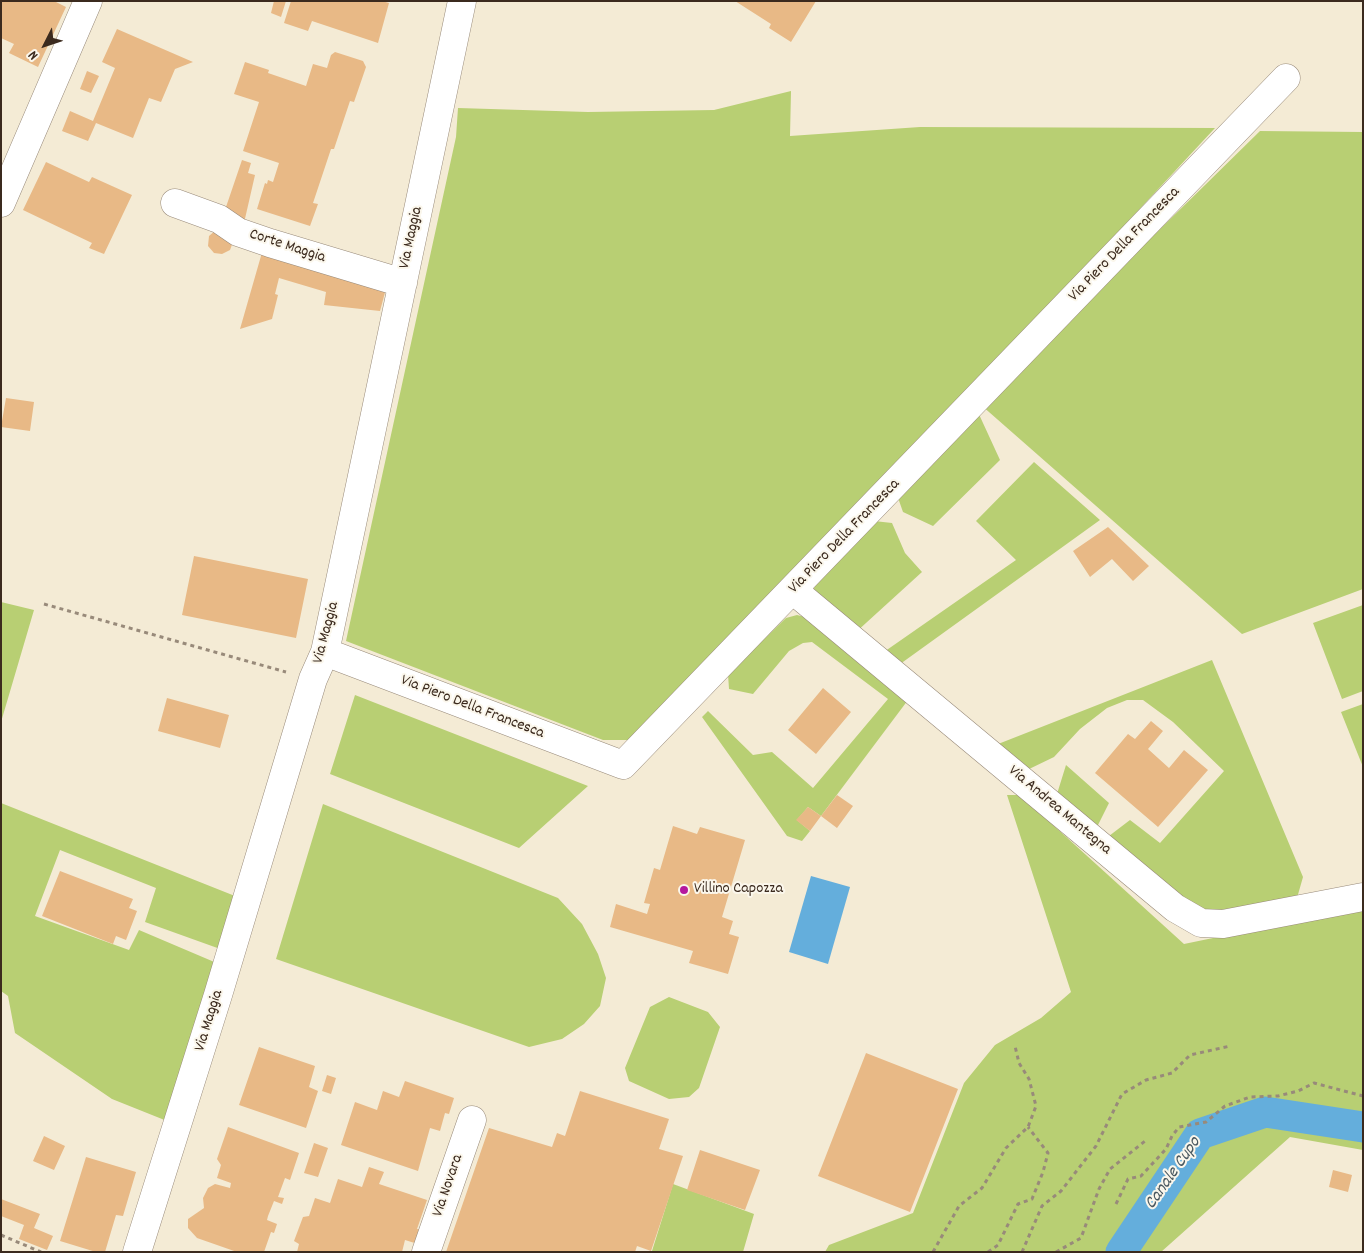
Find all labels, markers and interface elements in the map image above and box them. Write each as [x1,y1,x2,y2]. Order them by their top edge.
north arrow [20,20,70,70]
text: N [24,46,44,64]
street label: Via Piero Della Francesca [1065,184,1185,306]
street label: Via Maggia [396,205,428,271]
street label: Corte Maggia [247,226,327,268]
street label: Via Piero Della Francesca [785,476,905,598]
street label: Via Maggia [310,600,344,666]
street label: Via Piero Della Francesca [398,672,546,744]
street label: Via Andrea Mantegna [1004,762,1114,860]
place label: Villino Capozza [694,880,783,900]
marker: Villino Capozza [678,884,690,896]
street label: Via Maggia [192,988,228,1054]
water label: Canale Cupo [1141,1134,1207,1214]
street label: Via Novara [429,1152,469,1220]

